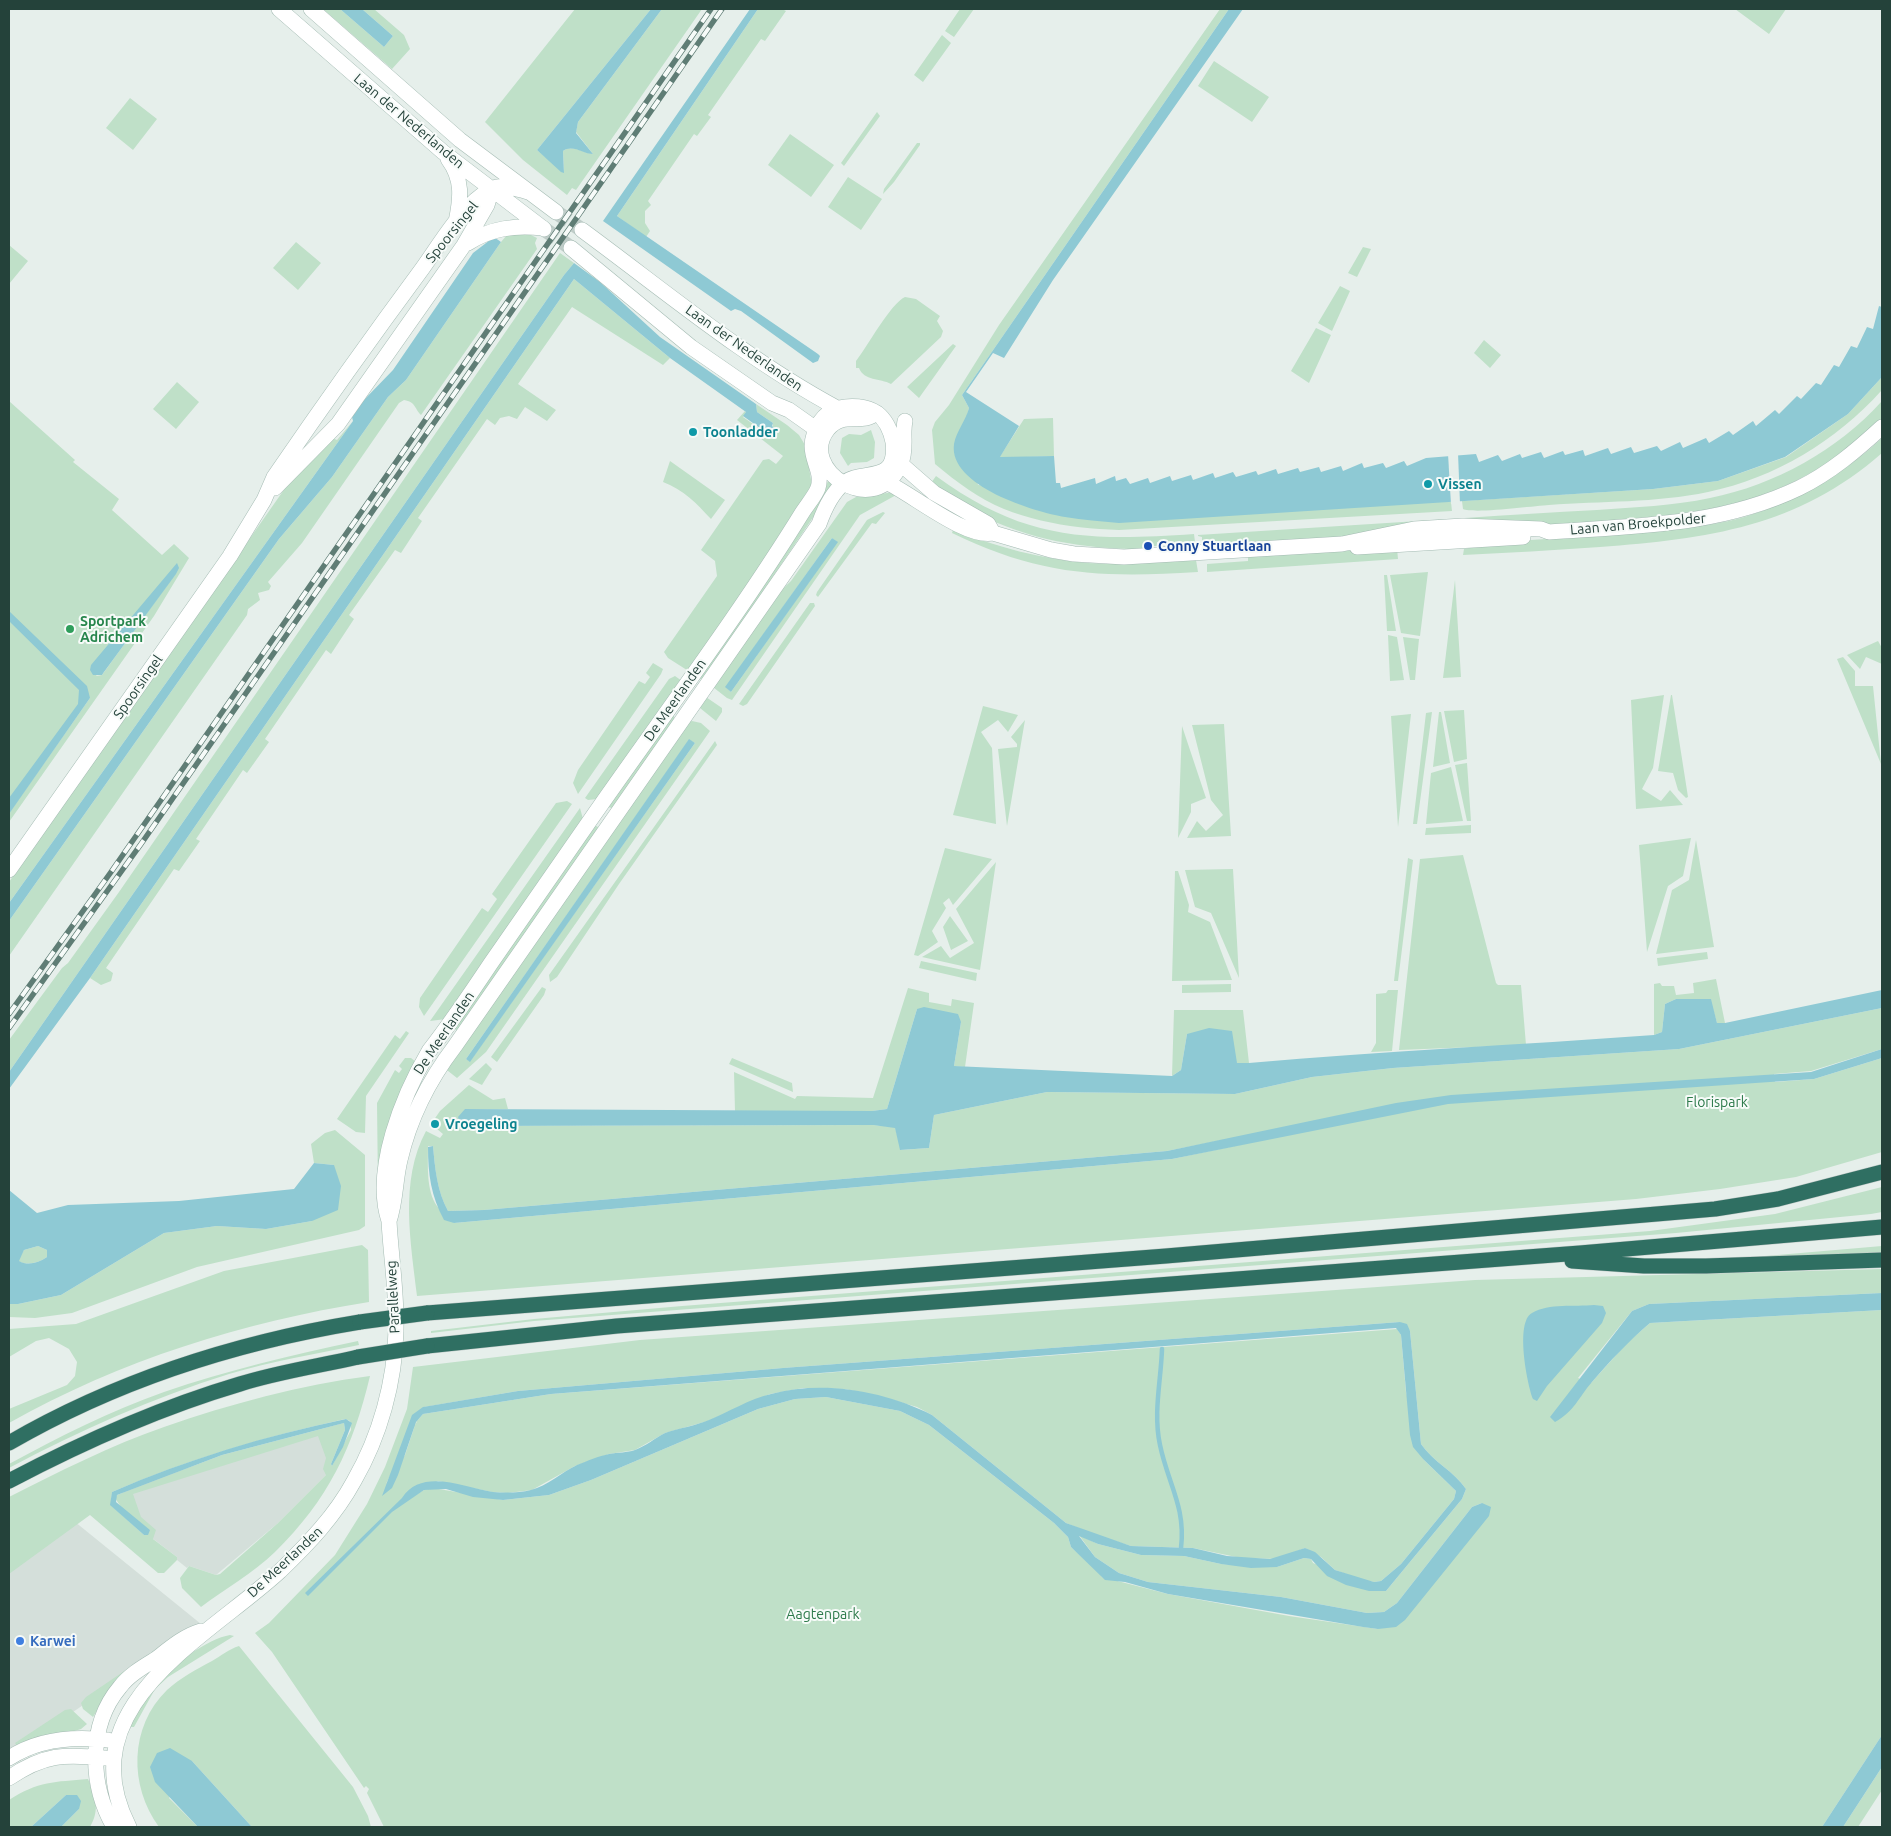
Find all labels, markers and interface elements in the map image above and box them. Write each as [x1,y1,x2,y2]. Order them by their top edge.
street label: Laan der Nederlanden [350,70,468,172]
street label: Spoorsingel [422,198,482,266]
street label: Laan der Nederlanden [682,301,806,395]
place label: Toonladder [703,424,778,440]
marker: Toonladder [687,426,699,438]
place label: Vissen [1438,476,1482,492]
marker: Vissen [1422,478,1434,490]
street label: Laan van Broekpolder [1569,510,1707,538]
place label: Conny Stuartlaan [1158,538,1272,554]
marker: Conny Stuartlaan [1142,540,1154,552]
place label: Sportpark Adrichem [80,613,146,646]
marker: Sportpark Adrichem [64,623,76,635]
street label: Spoorsingel [110,652,166,722]
street label: De Meerlanden [640,656,710,744]
street label: De Meerlanden [410,988,478,1078]
park label: Florispark [1686,1094,1748,1110]
place label: Vroegeling [445,1116,518,1132]
marker: Vroegeling [429,1118,441,1130]
street label: Parallelweg [383,1260,403,1334]
street label: De Meerlanden [244,1523,326,1601]
park label: Aagtenpark [786,1606,860,1622]
place label: Karwei [30,1633,76,1649]
marker: Karwei [14,1635,26,1647]

